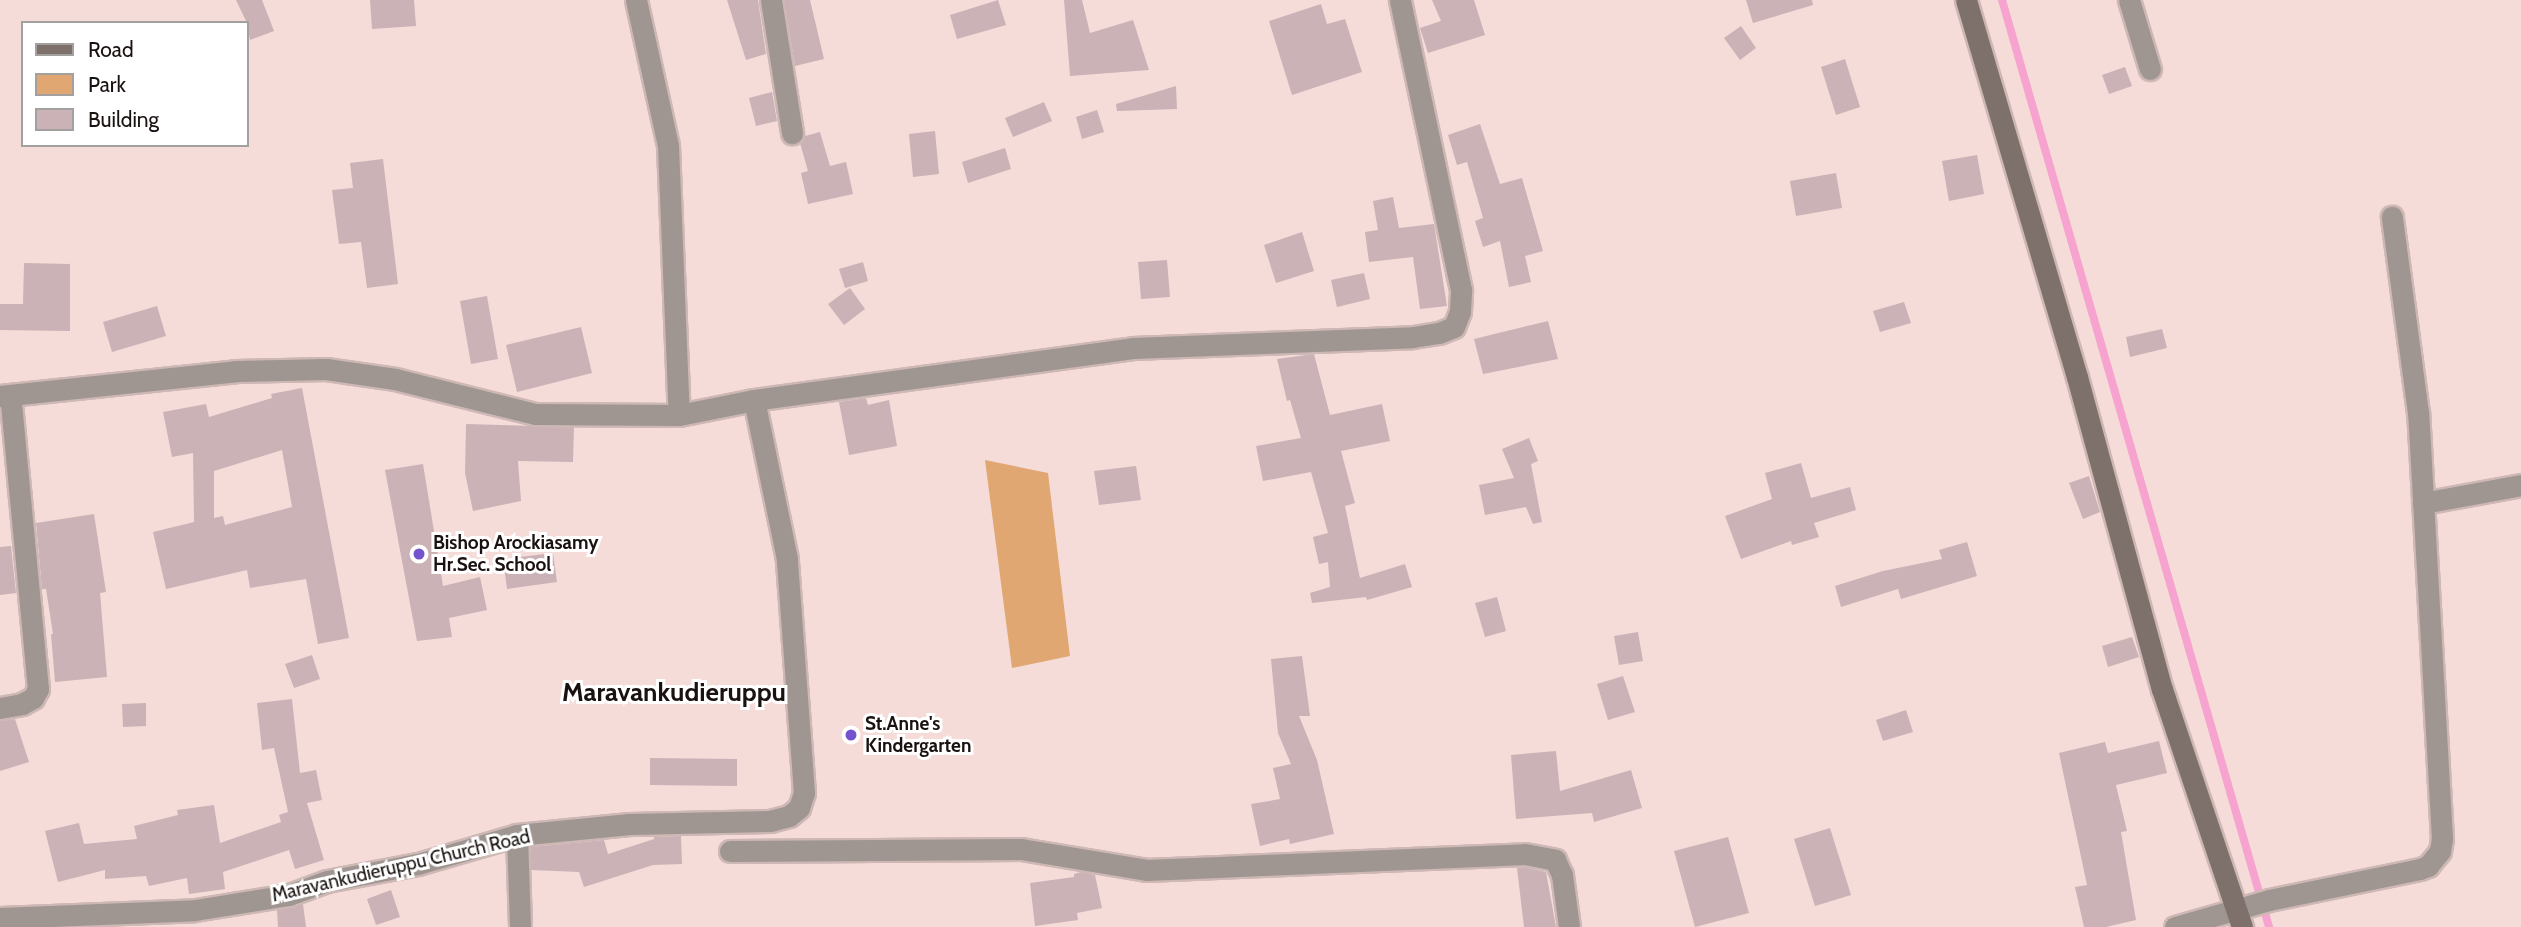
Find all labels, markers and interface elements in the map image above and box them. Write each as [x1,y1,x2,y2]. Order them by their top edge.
legend [21,21,248,147]
text: Road [88,37,134,62]
text: Park [88,72,126,97]
text: Building [88,107,159,132]
place label: Bishop Arockiasamy Hr.Sec. School [433,532,598,576]
marker: Bishop Arockiasamy Hr.Sec. School [411,546,427,562]
district label: Maravankudieruppu [562,677,786,709]
place label: St.Anne's Kindergarten [865,713,971,757]
marker: St.Anne's Kindergarten [843,727,859,743]
street label: Maravankudieruppu Church Road [270,825,532,907]

